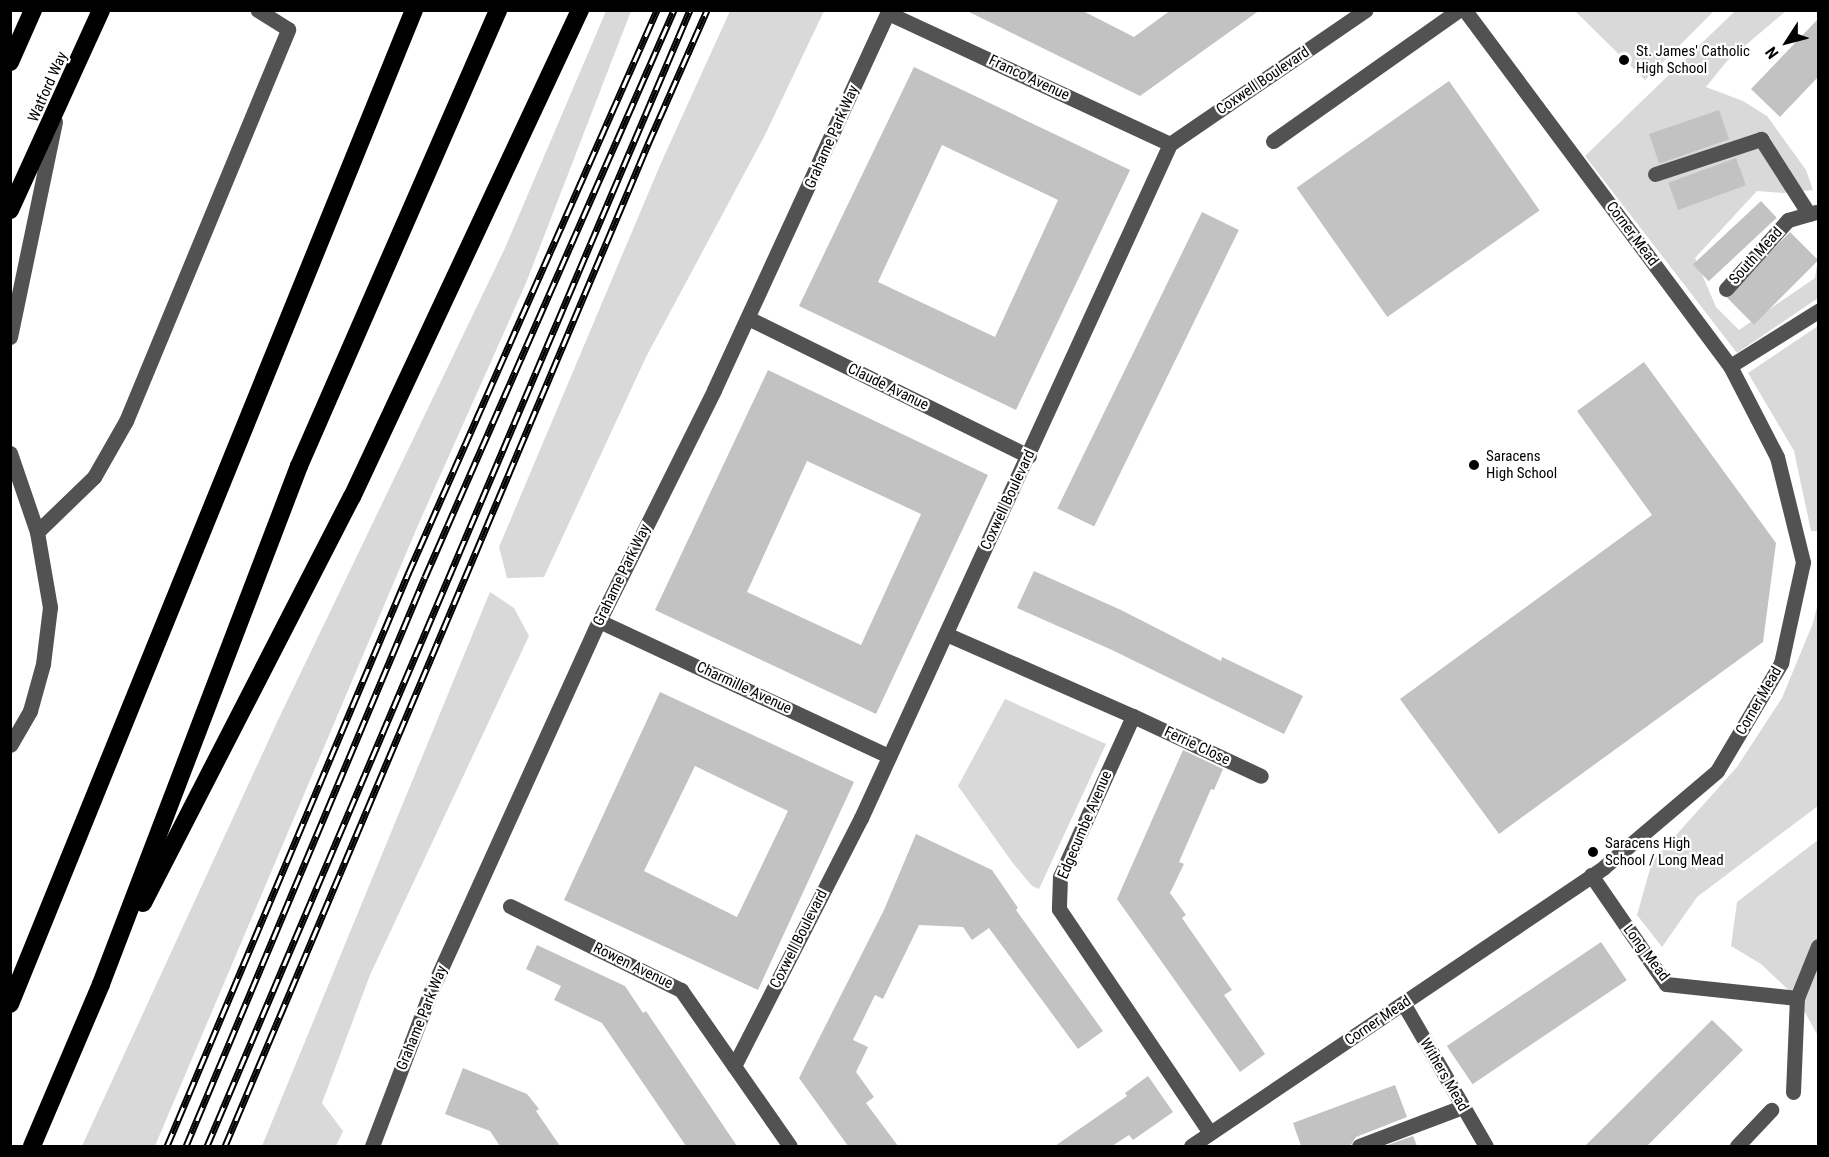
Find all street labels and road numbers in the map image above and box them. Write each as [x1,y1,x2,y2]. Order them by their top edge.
street label: Coxwell Boulevard [1213,43,1313,119]
street label: Watford Way [25,49,71,125]
street label: Franco Avenue [986,51,1072,105]
street label: Grahame Park Way [801,83,863,191]
street label: Corner Mead [1602,198,1662,270]
street label: South Mead [1726,224,1786,288]
street label: Claude Avanue [845,360,931,414]
street label: Coxwell Boulevard [977,447,1039,553]
street label: Grahame Park Way [590,521,654,629]
street label: Charmille Avenue [694,658,794,718]
street label: Corner Mead [1732,664,1786,738]
street label: Ferrie Close [1161,723,1233,769]
street label: Edgecumbe Avenue [1054,768,1116,882]
street label: Coxwell Boulevard [766,887,832,991]
street label: Long Mead [1619,921,1673,985]
street label: Rowen Avenue [590,939,676,993]
street label: Grahame Park Way [393,963,451,1073]
street label: Corner Mead [1342,992,1414,1050]
street label: Withers Mead [1416,1035,1472,1115]

